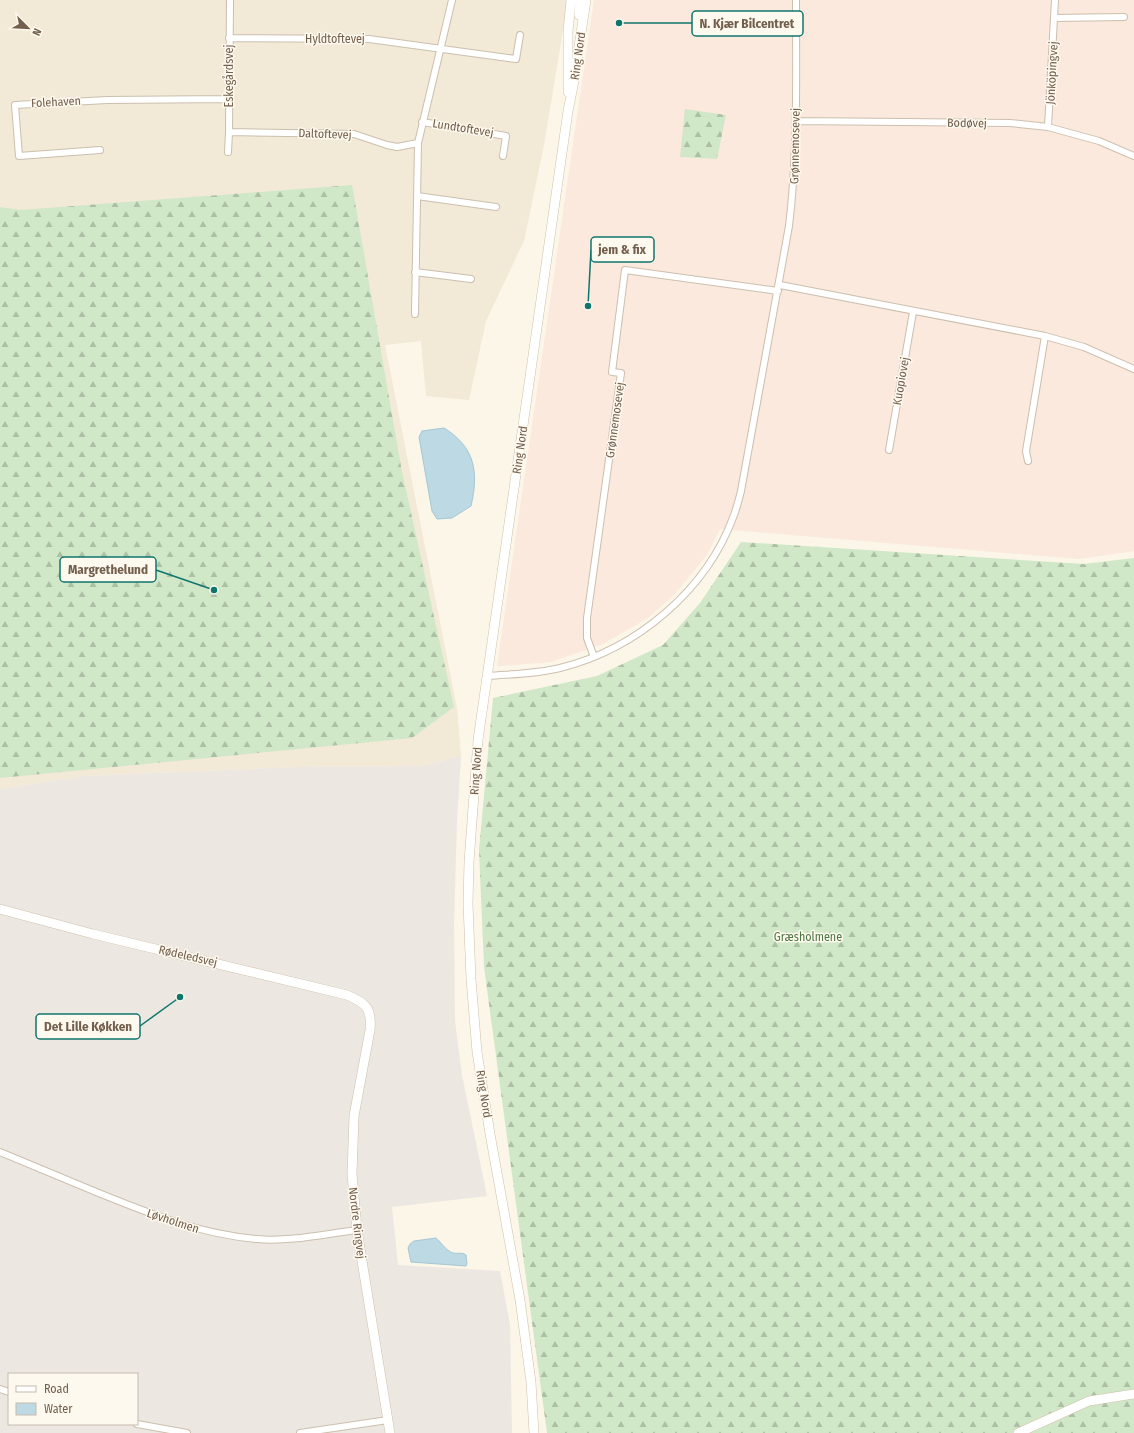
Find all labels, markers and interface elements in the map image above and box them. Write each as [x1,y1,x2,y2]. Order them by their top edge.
north arrow [8,8,48,48]
callout: N. Kjær Bilcentret [692,11,803,36]
text: N. Kjær Bilcentret [700,16,795,31]
text: N [29,26,44,38]
street label: Ring Nord [568,31,588,81]
street label: Hyldtoftevej [305,32,365,46]
street label: Jönköpingvej [1043,41,1061,105]
street label: Eskegårdsvej [222,45,236,107]
street label: Folehaven [31,94,81,110]
street label: Grønnemosevej [787,108,803,184]
street label: Lundtoftevej [431,116,495,140]
street label: Bodøvej [947,116,987,130]
street label: Daltoftevej [298,126,352,142]
callout: jem & fix [591,237,654,262]
text: jem & fix [597,242,647,257]
street label: Kuopiovej [890,356,912,406]
street label: Grønnemosevej [603,381,627,459]
street label: Ring Nord [510,425,530,475]
callout: Margrethelund [60,557,156,582]
text: Margrethelund [68,562,148,577]
street label: Ring Nord [467,746,485,796]
park label: Græsholmene [774,930,842,944]
street label: Rødeledsvej [157,942,219,970]
callout: Det Lille Køkken [36,1014,140,1039]
text: Det Lille Køkken [44,1019,132,1034]
street label: Ring Nord [473,1069,495,1119]
street label: Nordre Ringvej [346,1186,368,1260]
street label: Løvholmen [145,1206,201,1236]
legend [8,1373,138,1425]
text: Road [44,1382,69,1396]
text: Water [44,1402,73,1416]

